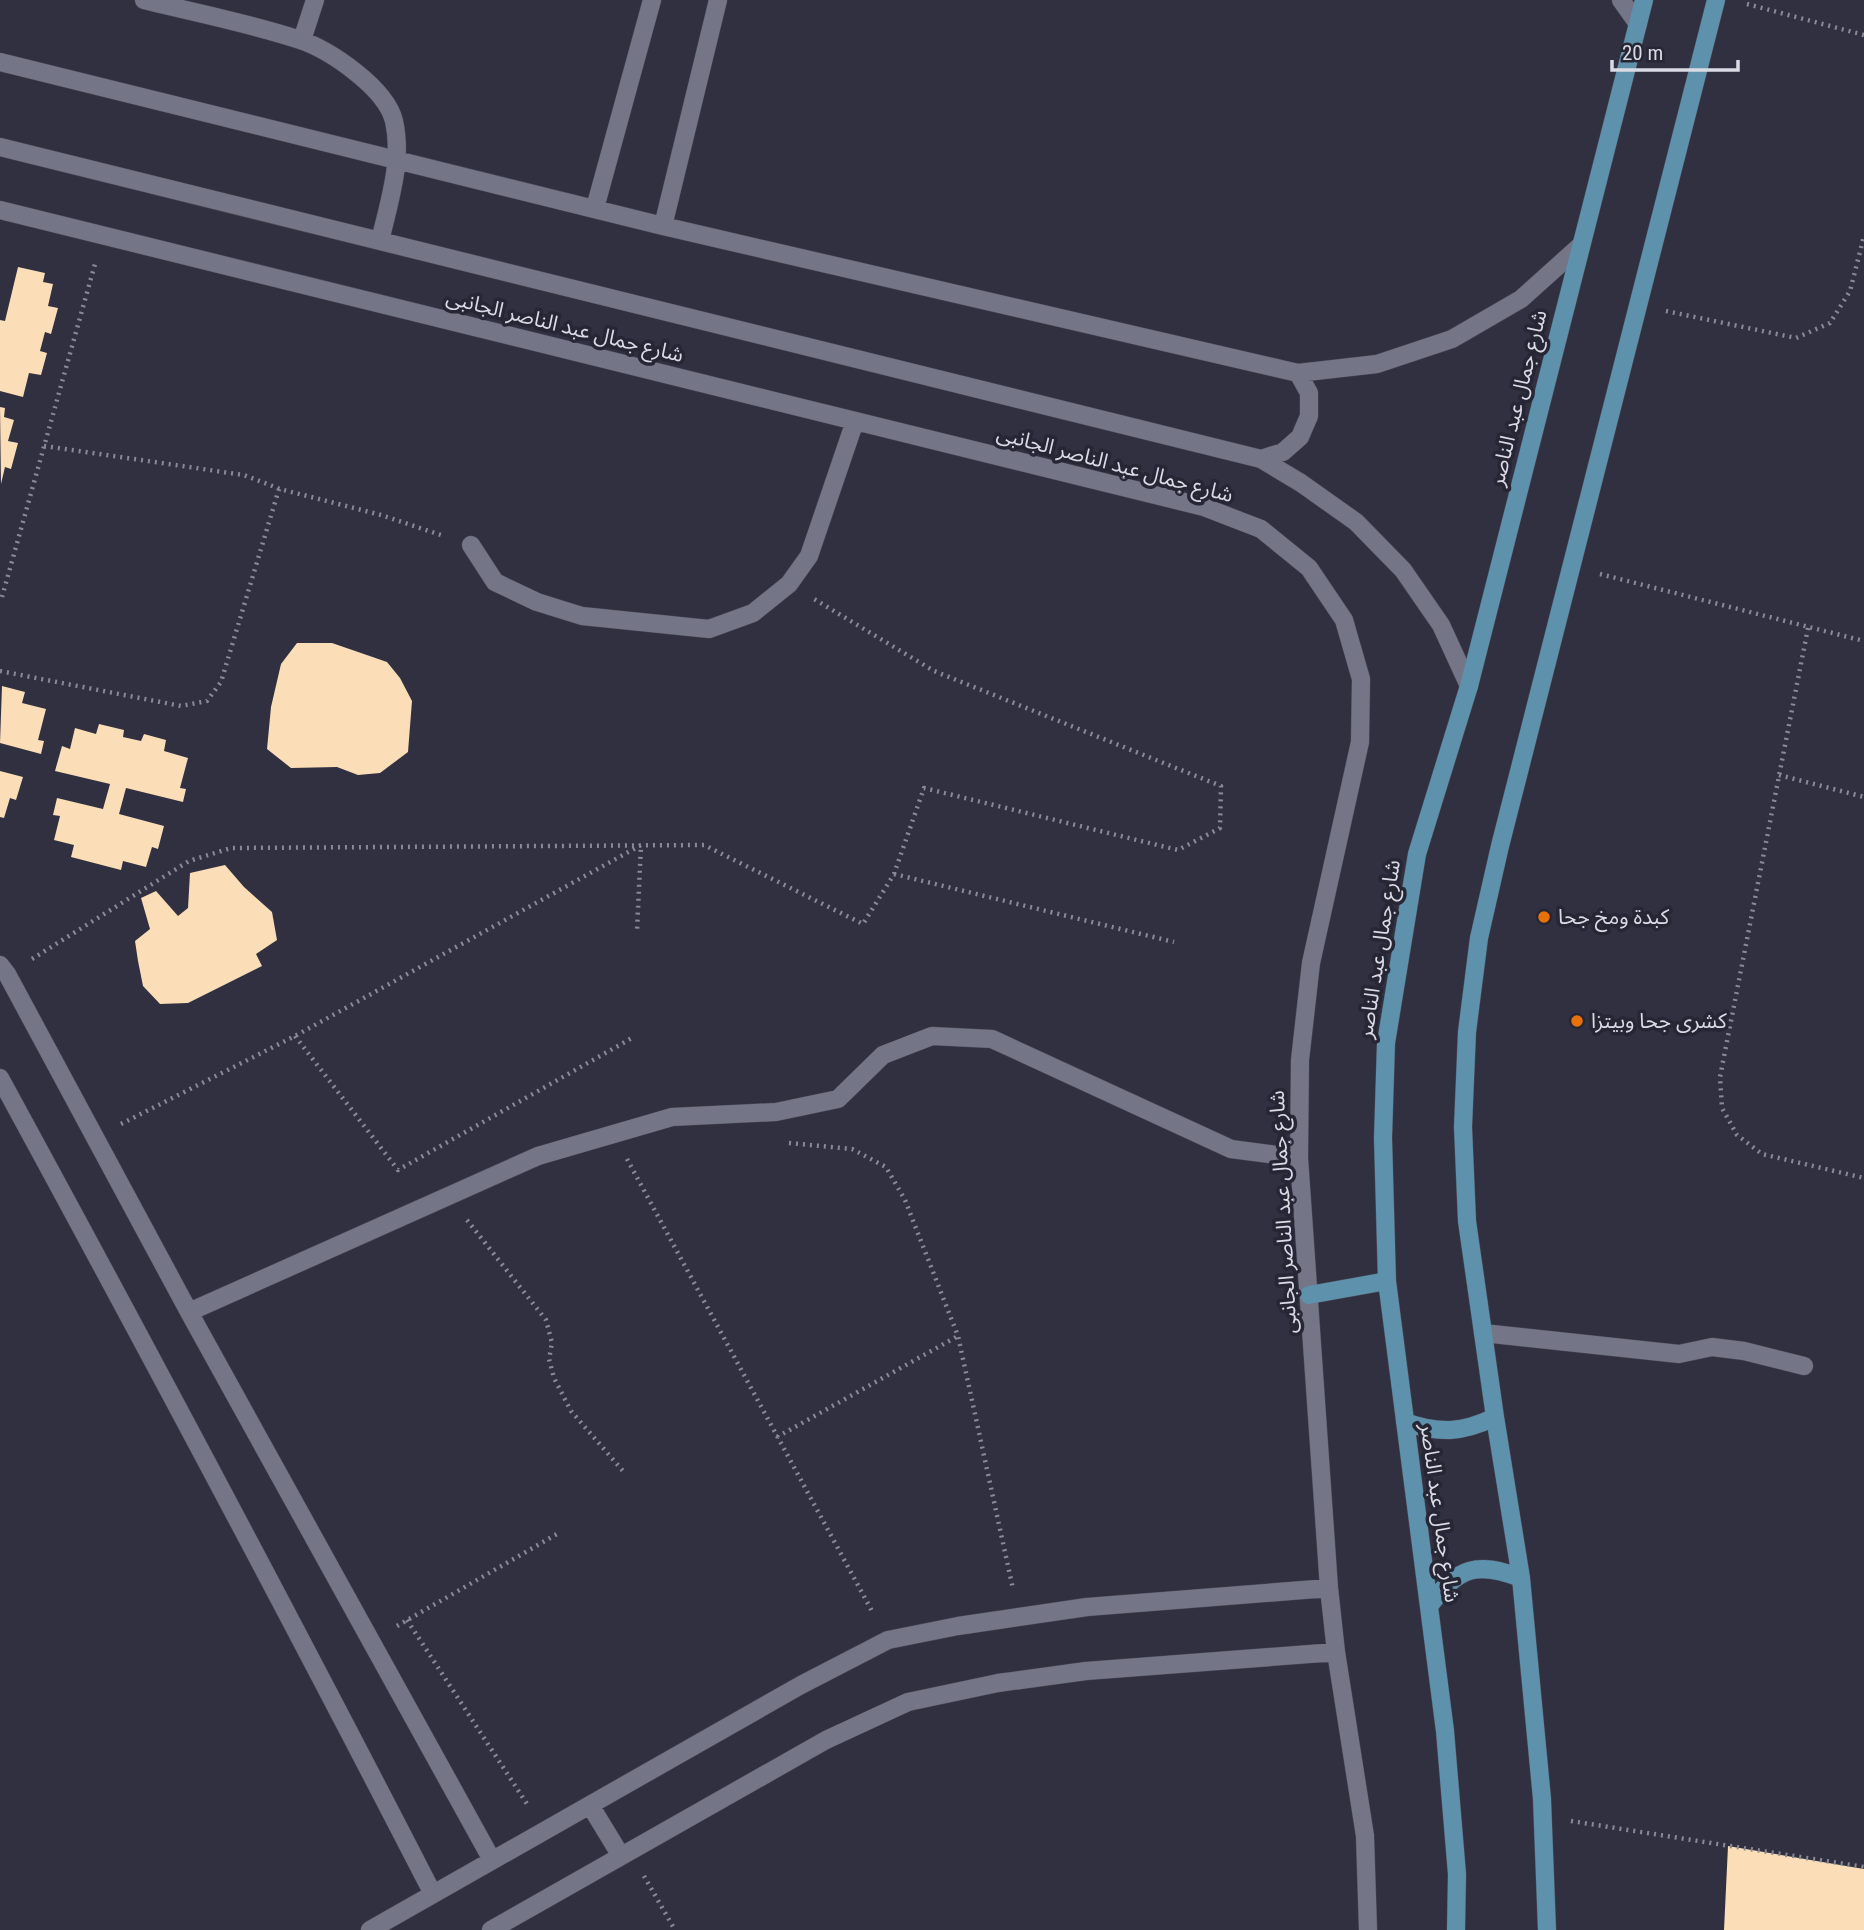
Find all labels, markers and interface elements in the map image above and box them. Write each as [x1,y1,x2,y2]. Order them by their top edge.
scale bar [1612,28,1738,72]
text: 20 m [1622,41,1663,65]
street label: شارع جمال عبد الناصر الجانبى [443,285,686,370]
street label: شارع جمال عبد الناصر [1484,307,1554,490]
street label: شارع جمال عبد الناصر الجانبى [993,421,1236,510]
street label: شارع جمال عبد الناصر [1353,858,1408,1042]
place label: كبدة ومخ جحا [1558,905,1669,932]
marker: كبدة ومخ جحا [1536,909,1552,925]
place label: كشرى جحا وبيتزا [1591,1009,1727,1033]
marker: كشرى جحا وبيتزا [1569,1013,1585,1029]
street label: شارع جمال عبد الناصر الجانبى [1265,1090,1304,1334]
street label: شارع جمال عبد الناصر [1412,1421,1464,1605]

